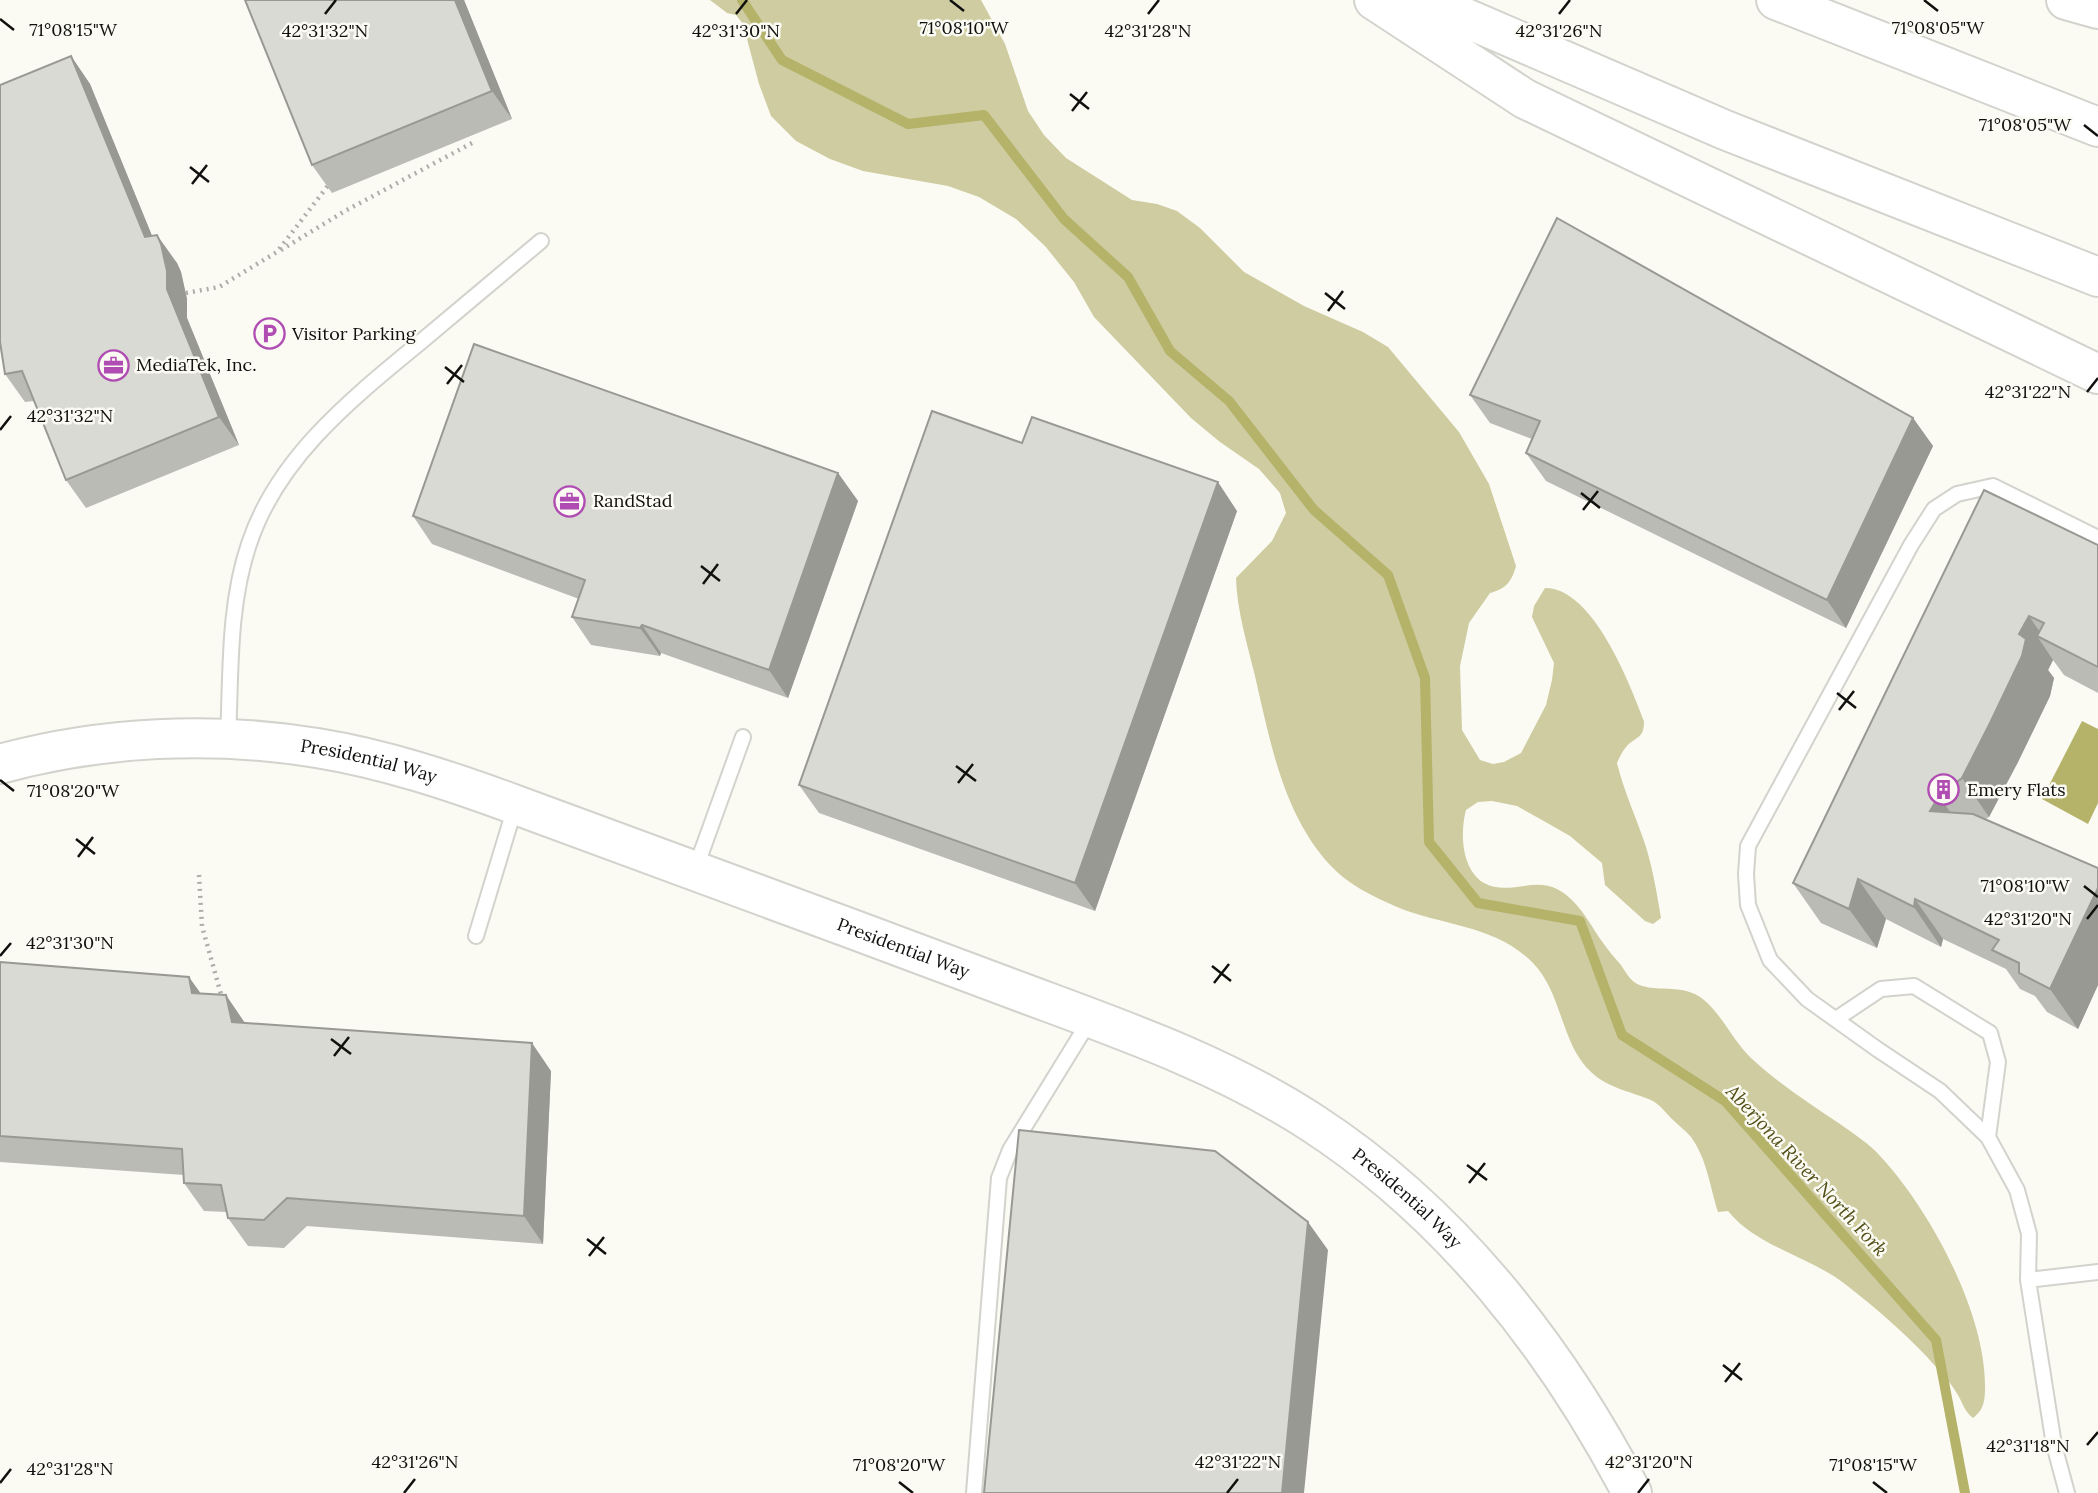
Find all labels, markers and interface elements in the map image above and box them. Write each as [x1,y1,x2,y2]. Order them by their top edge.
text: 71°08'10"W [919,16,1010,39]
text: 71°08'05"W [1892,16,1985,39]
text: 71°08'15"W [29,18,118,41]
text: 42°31'32"N [282,19,368,42]
text: 42°31'30"N [692,19,780,42]
text: 42°31'28"N [1105,19,1191,42]
text: 42°31'26"N [1515,19,1603,42]
text: 71°08'05"W [1979,113,2072,136]
parking icon: Visitor Parking [252,317,286,351]
place label: Visitor Parking [291,322,417,345]
office icon: MediaTek, Inc. [96,348,130,382]
place label: MediaTek, Inc. [136,353,257,376]
text: 42°31'22"N [1985,380,2071,403]
text: 42°31'32"N [27,404,113,427]
office icon: RandStad [553,484,587,518]
place label: RandStad [593,489,673,512]
street label: Presidential Way [299,734,441,788]
building icon: Emery Flats [1927,773,1961,807]
place label: Emery Flats [1967,778,2066,801]
text: 71°08'20"W [27,779,120,802]
text: 71°08'10"W [1980,874,2071,897]
text: 42°31'20"N [1984,907,2072,930]
street label: Presidential Way [834,912,974,983]
text: 42°31'30"N [26,931,114,954]
water label: Aberjona River North Fork [1720,1078,1893,1261]
street label: Presidential Way [1348,1143,1468,1254]
text: 42°31'18"N [1986,1434,2070,1457]
text: 42°31'26"N [371,1450,459,1473]
text: 42°31'22"N [1195,1450,1281,1473]
text: 42°31'20"N [1605,1450,1693,1473]
text: 71°08'20"W [853,1453,946,1476]
text: 71°08'15"W [1829,1453,1918,1476]
text: 42°31'28"N [27,1457,113,1480]

